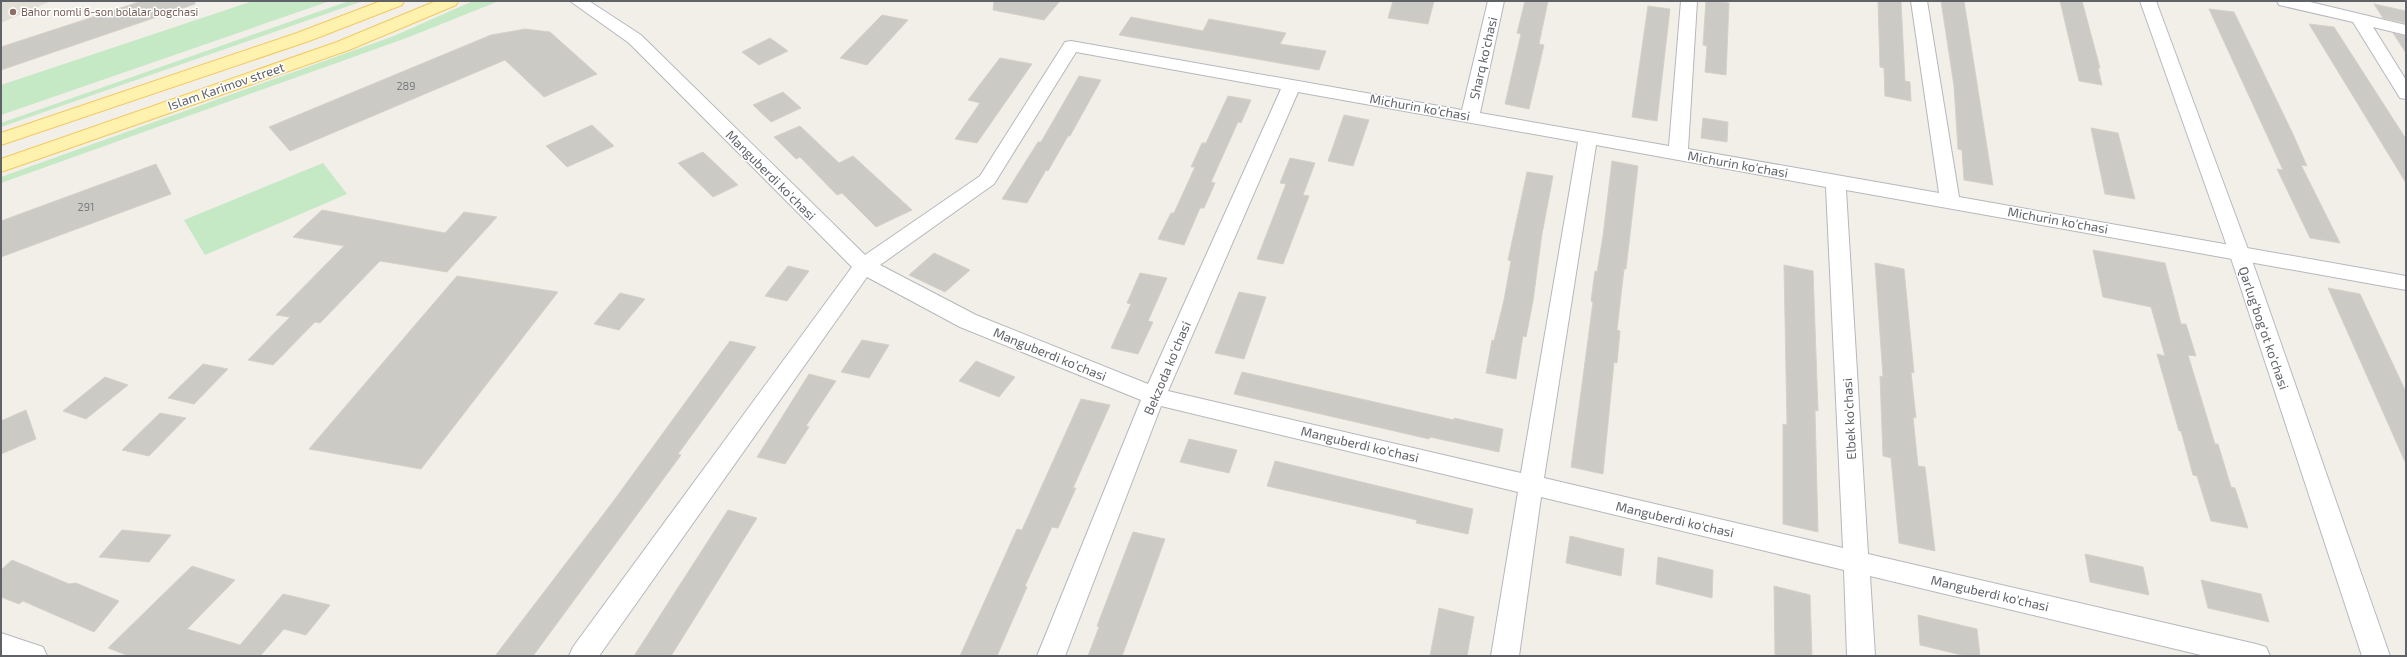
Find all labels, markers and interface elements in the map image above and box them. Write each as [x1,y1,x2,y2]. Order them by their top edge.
place label: Bahor nomli 6-son bolalar bogchasi [21,5,198,18]
marker: Bahor nomli 6-son bolalar bogchasi [8,7,18,17]
street label: Sharq ko'chasi [1466,15,1500,101]
street label: Islam Karimov street [166,59,286,113]
house number: 289 [396,79,416,92]
street label: Michurin ko'chasi [1369,90,1471,124]
street label: Manguberdi ko'chasi [723,127,819,223]
street label: Michurin ko'chasi [1687,147,1789,181]
house number: 291 [78,200,94,213]
street label: Michurin ko'chasi [2007,203,2109,237]
street label: Qarlug‘bog‘ot ko‘chasi [2235,264,2293,392]
street label: Bekzoda ko'chasi [1140,319,1194,417]
street label: Manguberdi ko'chasi [991,324,1109,384]
street label: Elbek ko'chasi [1839,378,1859,460]
street label: Manguberdi ko'chasi [1299,423,1421,465]
street label: Manguberdi ko'chasi [1614,498,1736,540]
street label: Manguberdi ko'chasi [1929,572,2051,614]

